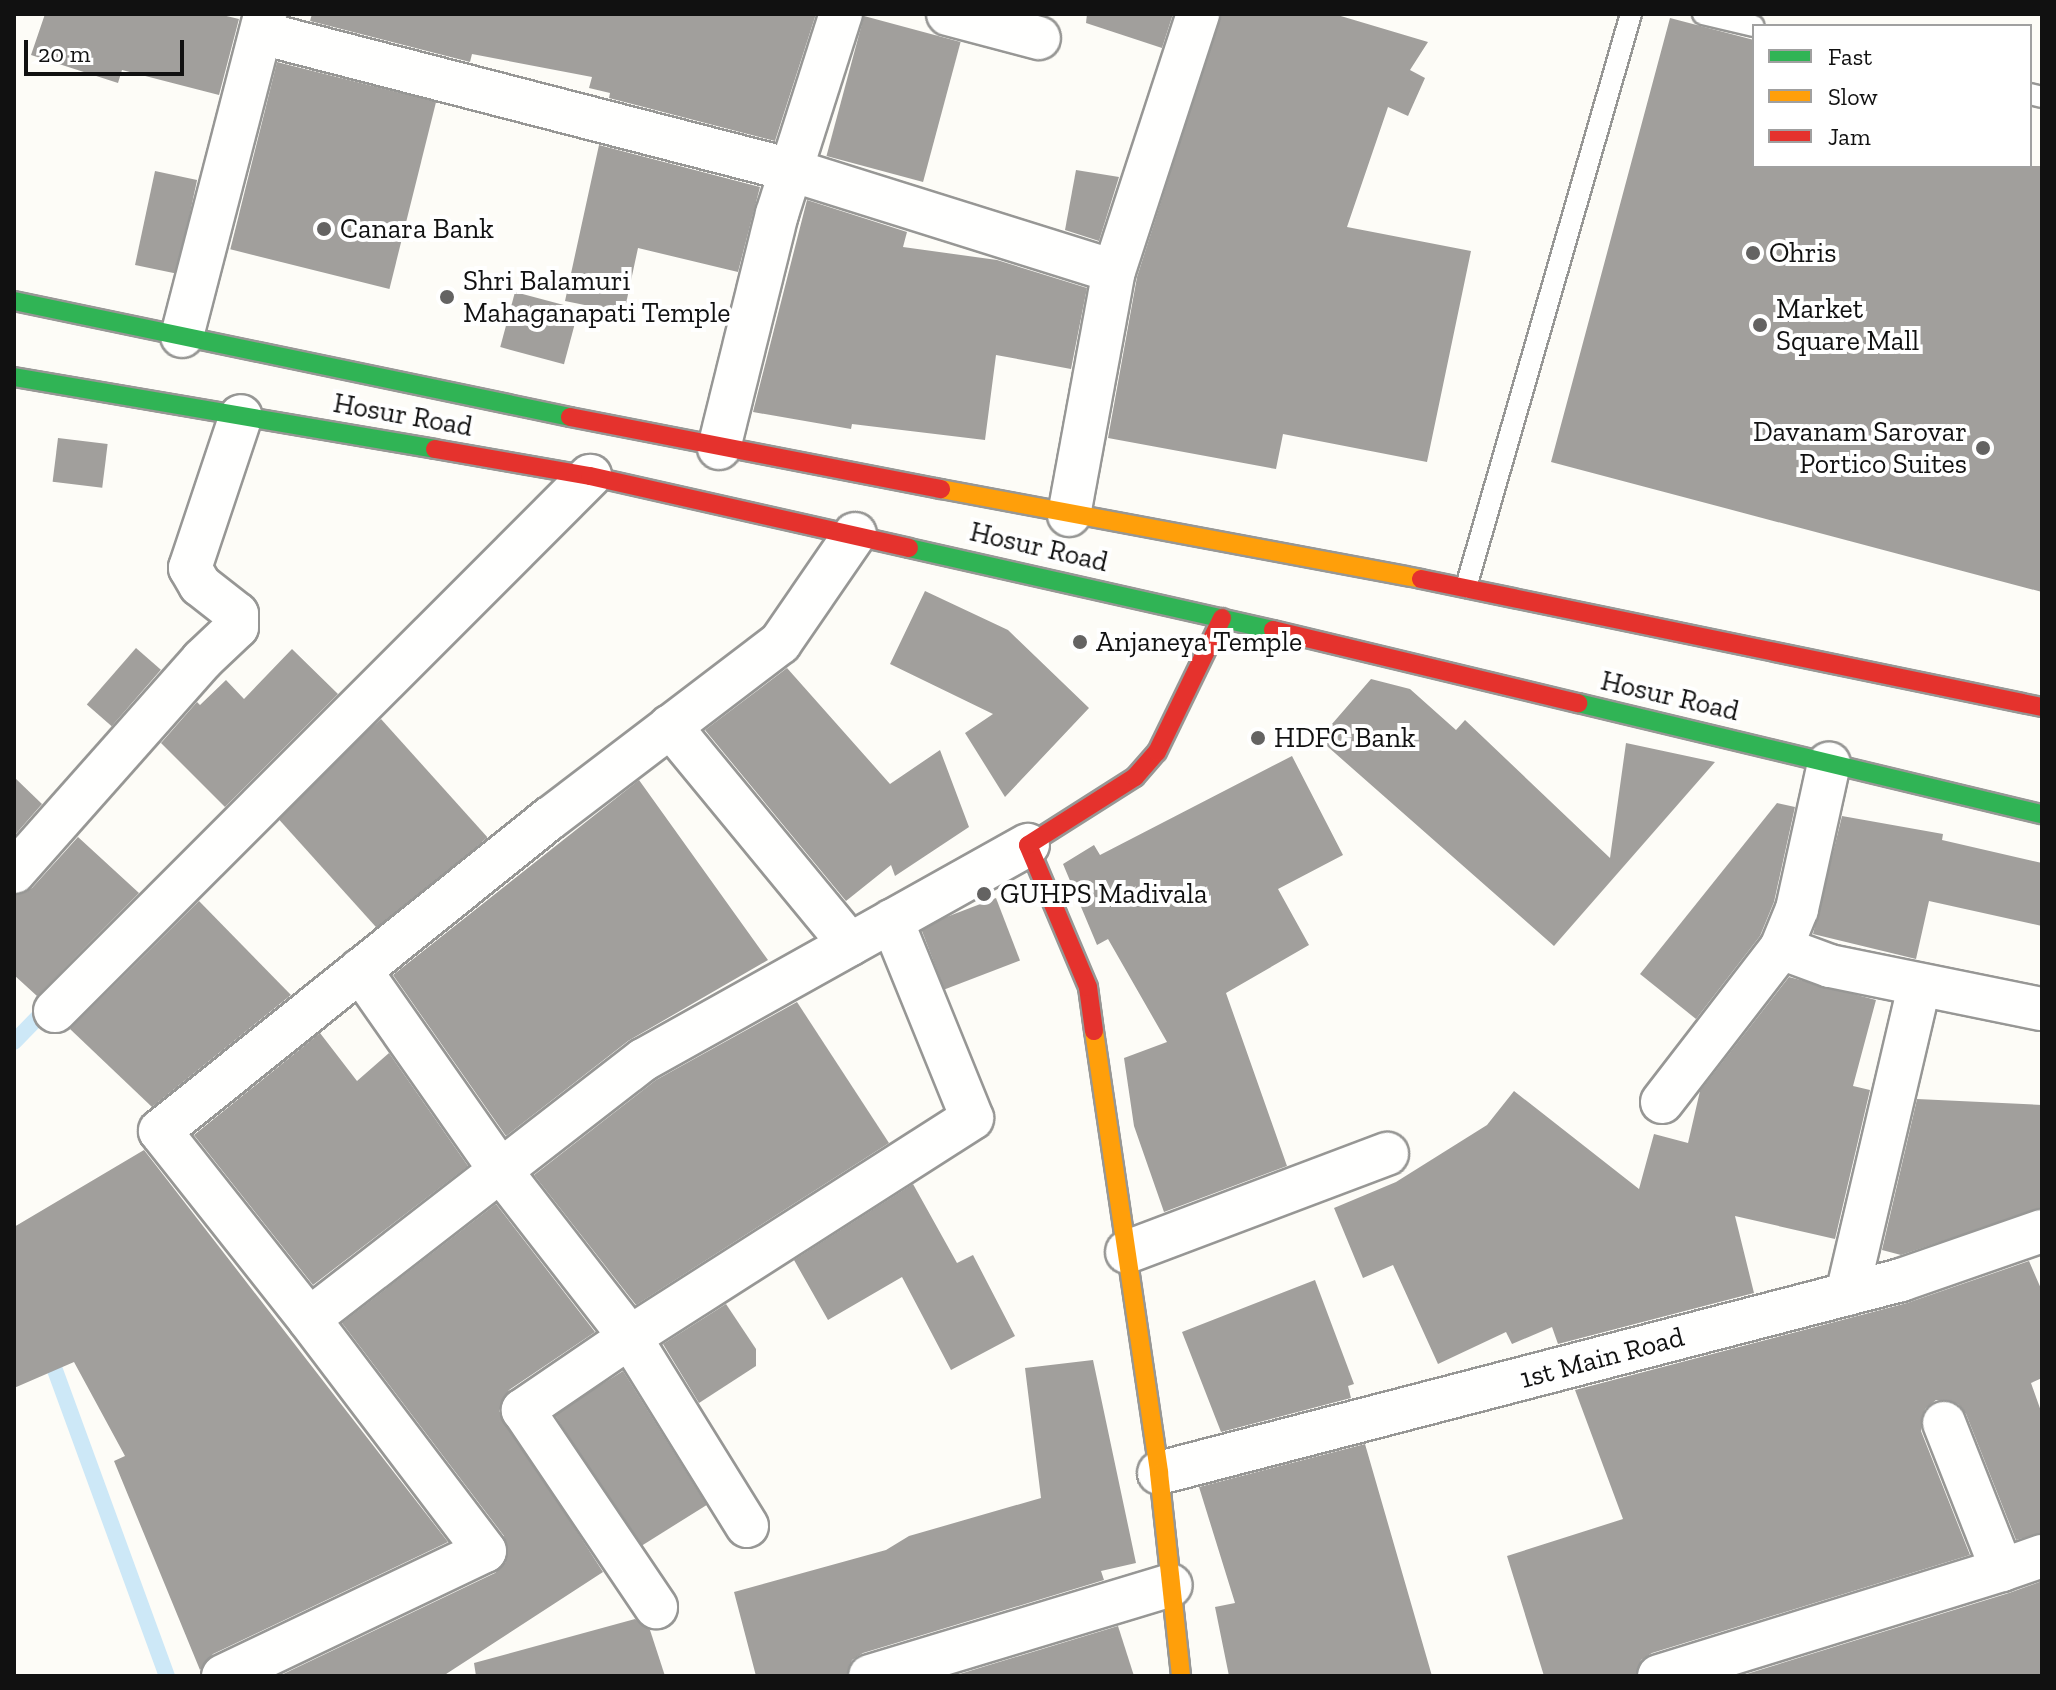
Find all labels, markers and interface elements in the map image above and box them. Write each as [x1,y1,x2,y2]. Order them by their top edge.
scale bar [28,24,188,74]
legend [1752,24,2032,168]
text: 20 m [38,39,90,68]
text: Fast [1828,42,1872,71]
text: Slow [1828,82,1878,111]
text: Jam [1828,122,1871,151]
place label: Canara Bank [340,212,494,246]
marker: Canara Bank [315,220,333,238]
place label: Ohris [1769,236,1837,270]
marker: Ohris [1744,244,1762,262]
place label: Shri Balamuri Mahaganapati Temple [463,264,731,330]
marker: Shri Balamuri Mahaganapati Temple [438,288,456,306]
place label: Market Square Mall [1776,292,1919,358]
marker: Market Square Mall [1751,316,1769,334]
street label: Hosur Road [331,386,475,444]
place label: Davanam Sarovar Portico Suites [1753,415,1967,481]
marker: Davanam Sarovar Portico Suites [1974,439,1992,457]
street label: Hosur Road [966,515,1112,579]
place label: Anjaneya Temple [1096,625,1303,659]
marker: Anjaneya Temple [1071,633,1089,651]
street label: Hosur Road [1597,664,1743,728]
place label: HDFC Bank [1274,721,1416,755]
marker: HDFC Bank [1249,729,1267,747]
place label: GUHPS Madivala [1000,877,1207,911]
marker: GUHPS Madivala [975,885,993,903]
street label: 1st Main Road [1516,1320,1688,1396]

